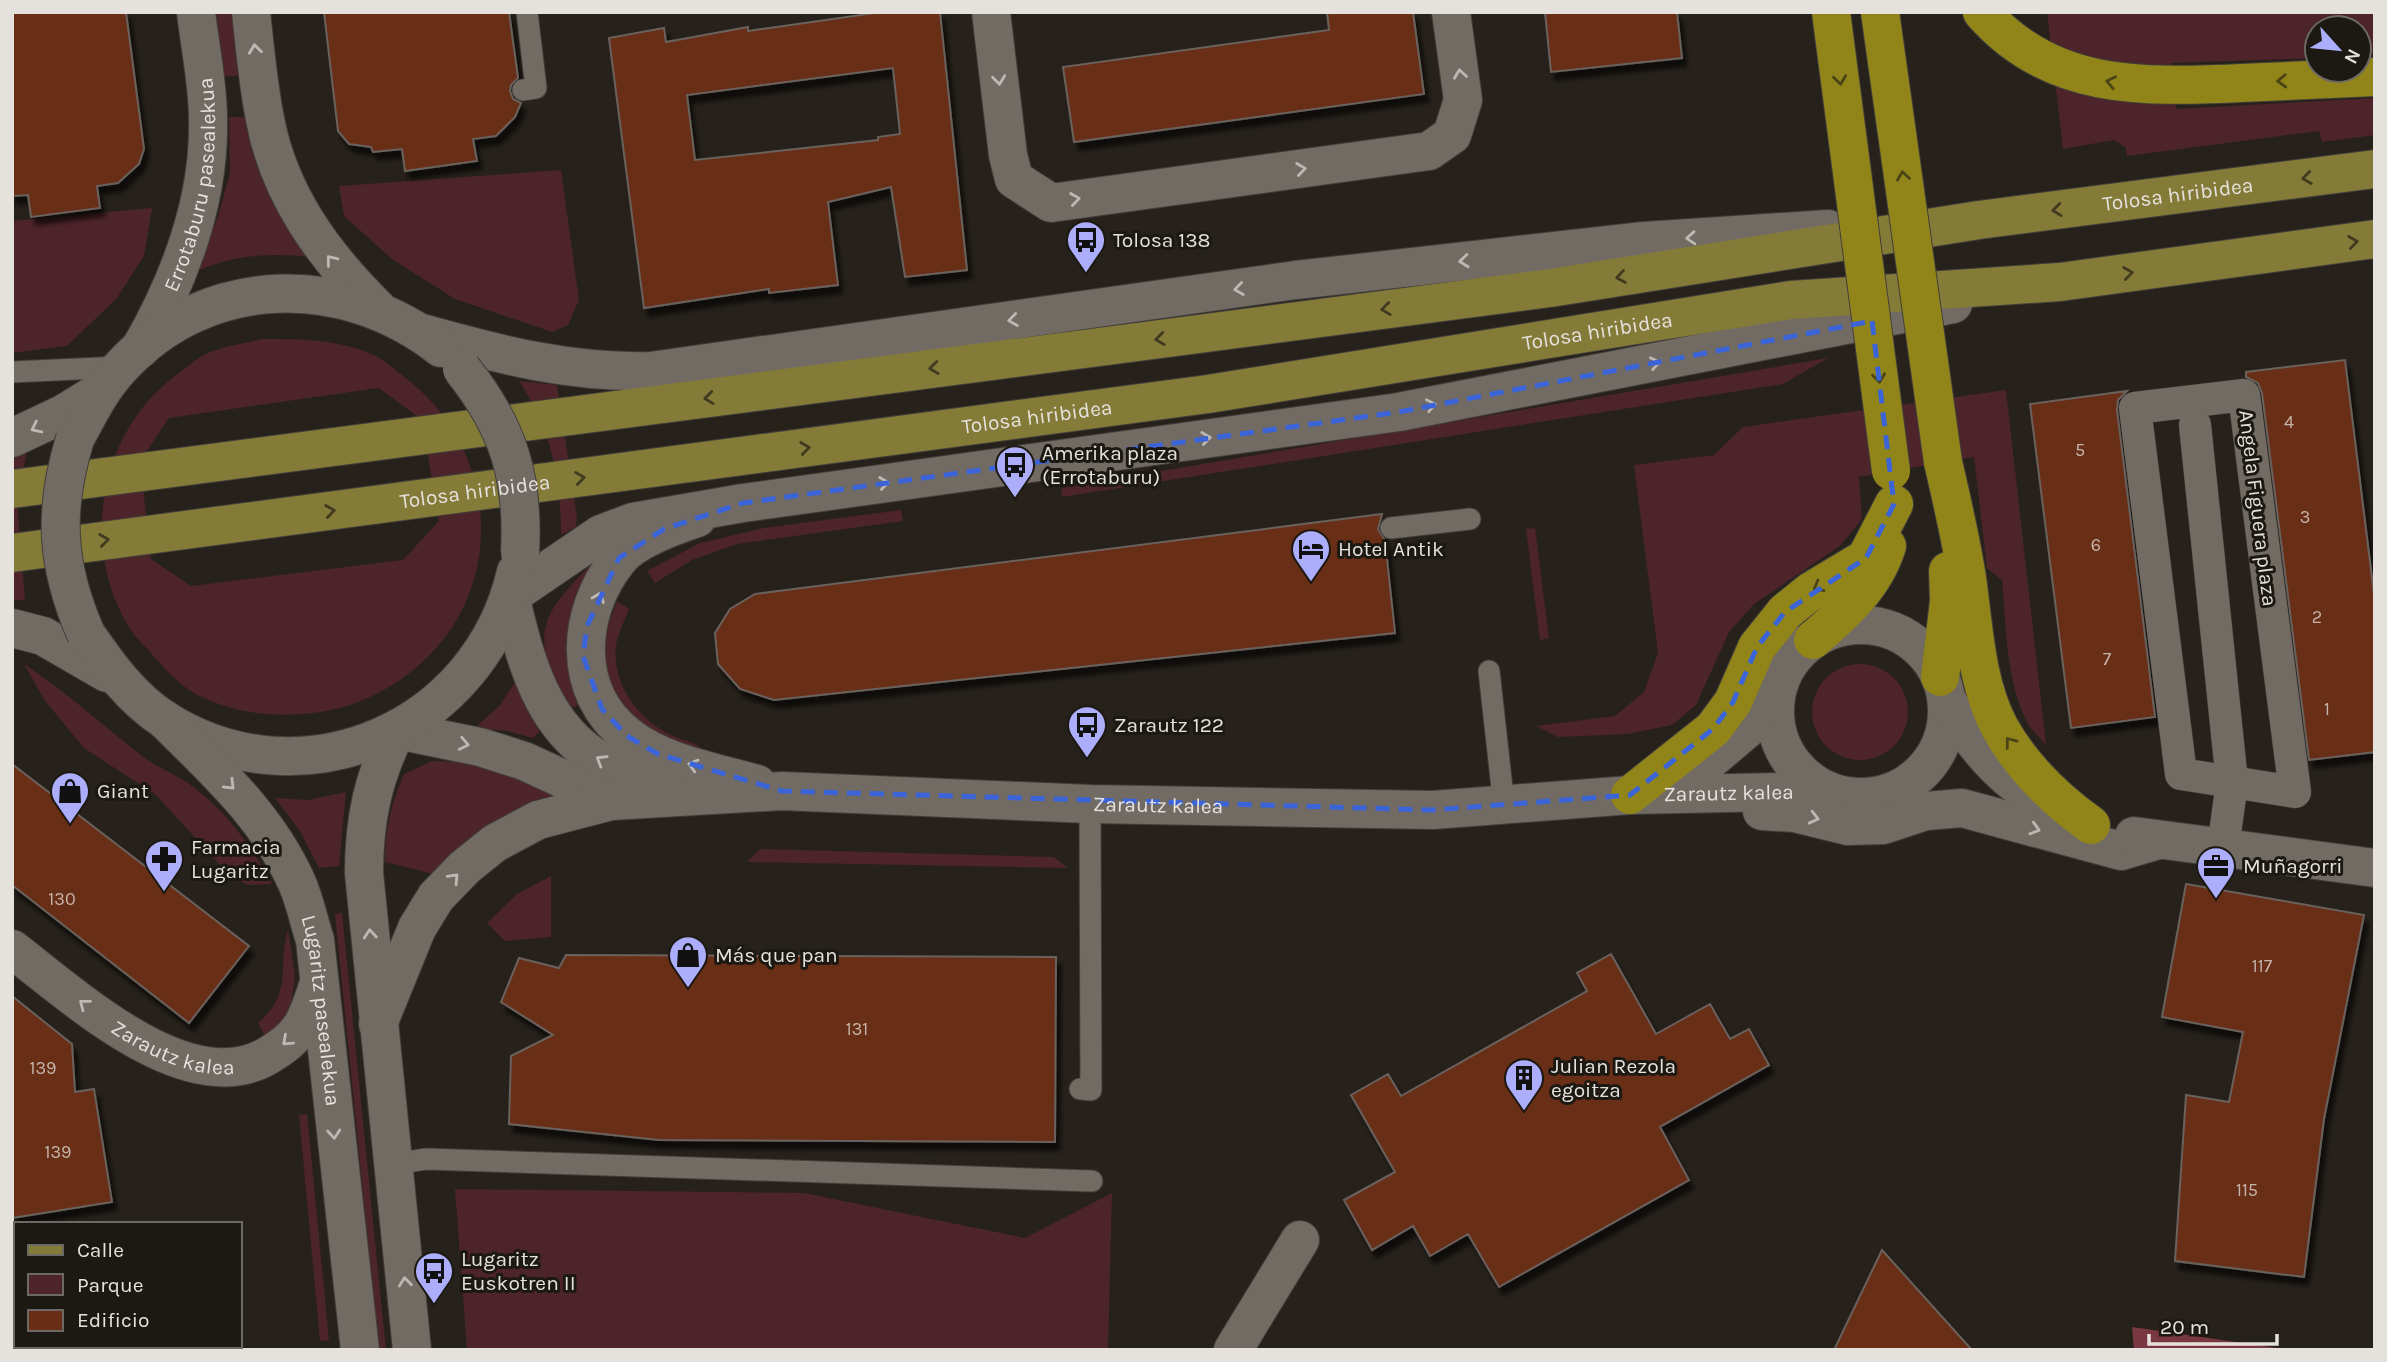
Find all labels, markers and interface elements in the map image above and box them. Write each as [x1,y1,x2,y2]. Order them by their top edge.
north arrow [2303,14,2373,84]
one-way arrow [248,43,263,55]
text: N [2339,45,2365,67]
one-way arrow [1452,68,1467,80]
one-way arrow [1833,74,1848,86]
one-way arrow [2276,74,2287,89]
one-way arrow [991,75,1006,86]
one-way arrow [2105,75,2117,90]
street label: Errotaburu pasealekua [159,76,220,295]
one-way arrow [1295,161,1307,176]
one-way arrow [1896,170,1911,182]
one-way arrow [2301,170,2313,185]
street label: Tolosa hiribidea [2101,173,2255,216]
one-way arrow [1069,192,1081,207]
one-way arrow [2051,202,2063,217]
bus stop icon: Tolosa 138 [1065,219,1107,274]
place label: Tolosa 138 [1113,228,1211,252]
one-way arrow [1685,230,1696,245]
one-way arrow [2347,235,2359,250]
one-way arrow [1459,254,1470,269]
one-way arrow [327,255,340,267]
one-way arrow [2122,266,2134,281]
one-way arrow [1615,269,1627,284]
one-way arrow [1233,281,1245,296]
one-way arrow [1380,302,1391,317]
street label: Tolosa hiribidea [1521,307,1674,355]
one-way arrow [1007,312,1019,327]
one-way arrow [1154,331,1166,346]
one-way arrow [1649,356,1661,371]
one-way arrow [929,361,940,376]
one-way arrow [1872,373,1887,384]
one-way arrow [703,390,715,405]
street label: Tolosa hiribidea [960,395,1114,439]
one-way arrow [1425,399,1437,414]
street label: Angela Figuera plaza [2234,408,2282,608]
house number: 4 [2284,411,2294,433]
one-way arrow [31,419,43,433]
one-way arrow [1200,431,1212,446]
house number: 5 [2075,439,2085,461]
one-way arrow [799,440,811,455]
place label: Amerika plaza (Errotaburu) [1042,441,1178,489]
bus stop icon: Amerika plaza (Errotaburu) [994,444,1036,499]
street label: Tolosa hiribidea [398,470,552,513]
one-way arrow [574,470,585,485]
one-way arrow [878,476,889,491]
one-way arrow [324,503,336,518]
house number: 3 [2300,506,2310,528]
hotel icon: Hotel Antik [1290,528,1332,583]
one-way arrow [98,533,110,548]
house number: 6 [2091,534,2101,556]
place label: Hotel Antik [1338,537,1444,561]
one-way arrow [1813,579,1826,592]
one-way arrow [590,592,604,604]
house number: 2 [2312,606,2322,628]
house number: 7 [2103,648,2112,670]
house number: 1 [2324,698,2330,720]
bus stop icon: Zarautz 122 [1066,704,1108,759]
place label: Zarautz 122 [1114,713,1224,737]
one-way arrow [458,735,470,750]
one-way arrow [2006,737,2019,750]
one-way arrow [596,755,609,768]
one-way arrow [688,758,700,773]
shop icon: Giant [49,770,91,825]
one-way arrow [222,776,235,789]
place label: Giant [97,779,149,803]
street label: Zarautz kalea [1663,780,1794,806]
street label: Zarautz kalea [1093,792,1223,818]
one-way arrow [1808,810,1820,824]
one-way arrow [2029,821,2041,836]
place label: Farmacia Lugaritz [191,835,281,883]
pharmacy icon: Farmacia Lugaritz [143,838,185,893]
office icon: Muñagorri [2195,845,2237,900]
place label: Muñagorri [2243,854,2343,878]
one-way arrow [446,873,459,886]
house number: 130 [48,888,76,910]
street label: Lugaritz pasealekua [296,912,345,1107]
one-way arrow [363,928,378,939]
shop icon: Más que pan [667,934,709,989]
place label: Más que pan [715,943,838,967]
house number: 117 [2252,955,2273,977]
one-way arrow [80,1000,92,1013]
street label: Zarautz kalea [107,1015,235,1080]
house number: 131 [846,1018,868,1040]
one-way arrow [282,1033,295,1045]
place label: Julian Rezola egoitza [1551,1054,1676,1102]
house number: 139 [29,1057,57,1079]
building icon: Julian Rezola egoitza [1503,1057,1545,1112]
one-way arrow [326,1129,341,1140]
house number: 139 [44,1141,72,1163]
house number: 115 [2236,1179,2258,1201]
legend [14,1222,242,1348]
text: Calle [77,1238,124,1262]
place label: Lugaritz Euskotren II [461,1247,576,1295]
bus stop icon: Lugaritz Euskotren II [413,1250,455,1305]
text: Parque [77,1273,144,1297]
one-way arrow [398,1276,413,1287]
scale bar [2149,1302,2277,1346]
text: Edificio [77,1308,150,1332]
text: 20 m [2160,1315,2209,1339]

